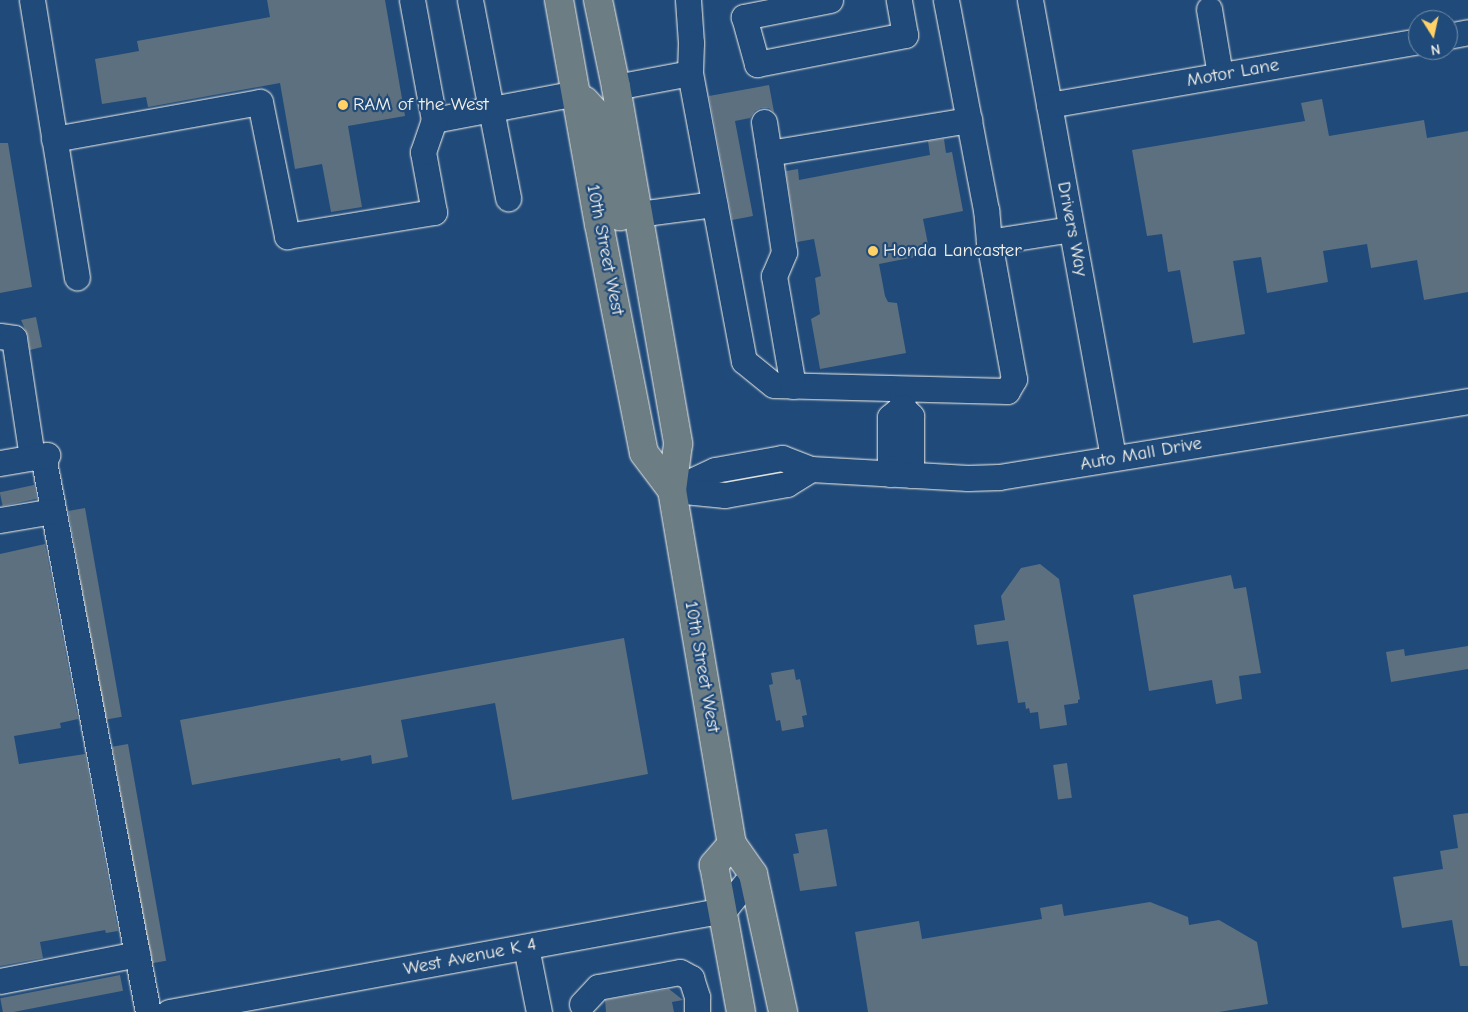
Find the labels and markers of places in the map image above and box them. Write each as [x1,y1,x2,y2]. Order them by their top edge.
place label: RAM of the West [353,94,489,116]
marker: RAM of the West [337,99,349,111]
place label: Honda Lancaster [883,240,1022,262]
marker: Honda Lancaster [867,245,879,257]

